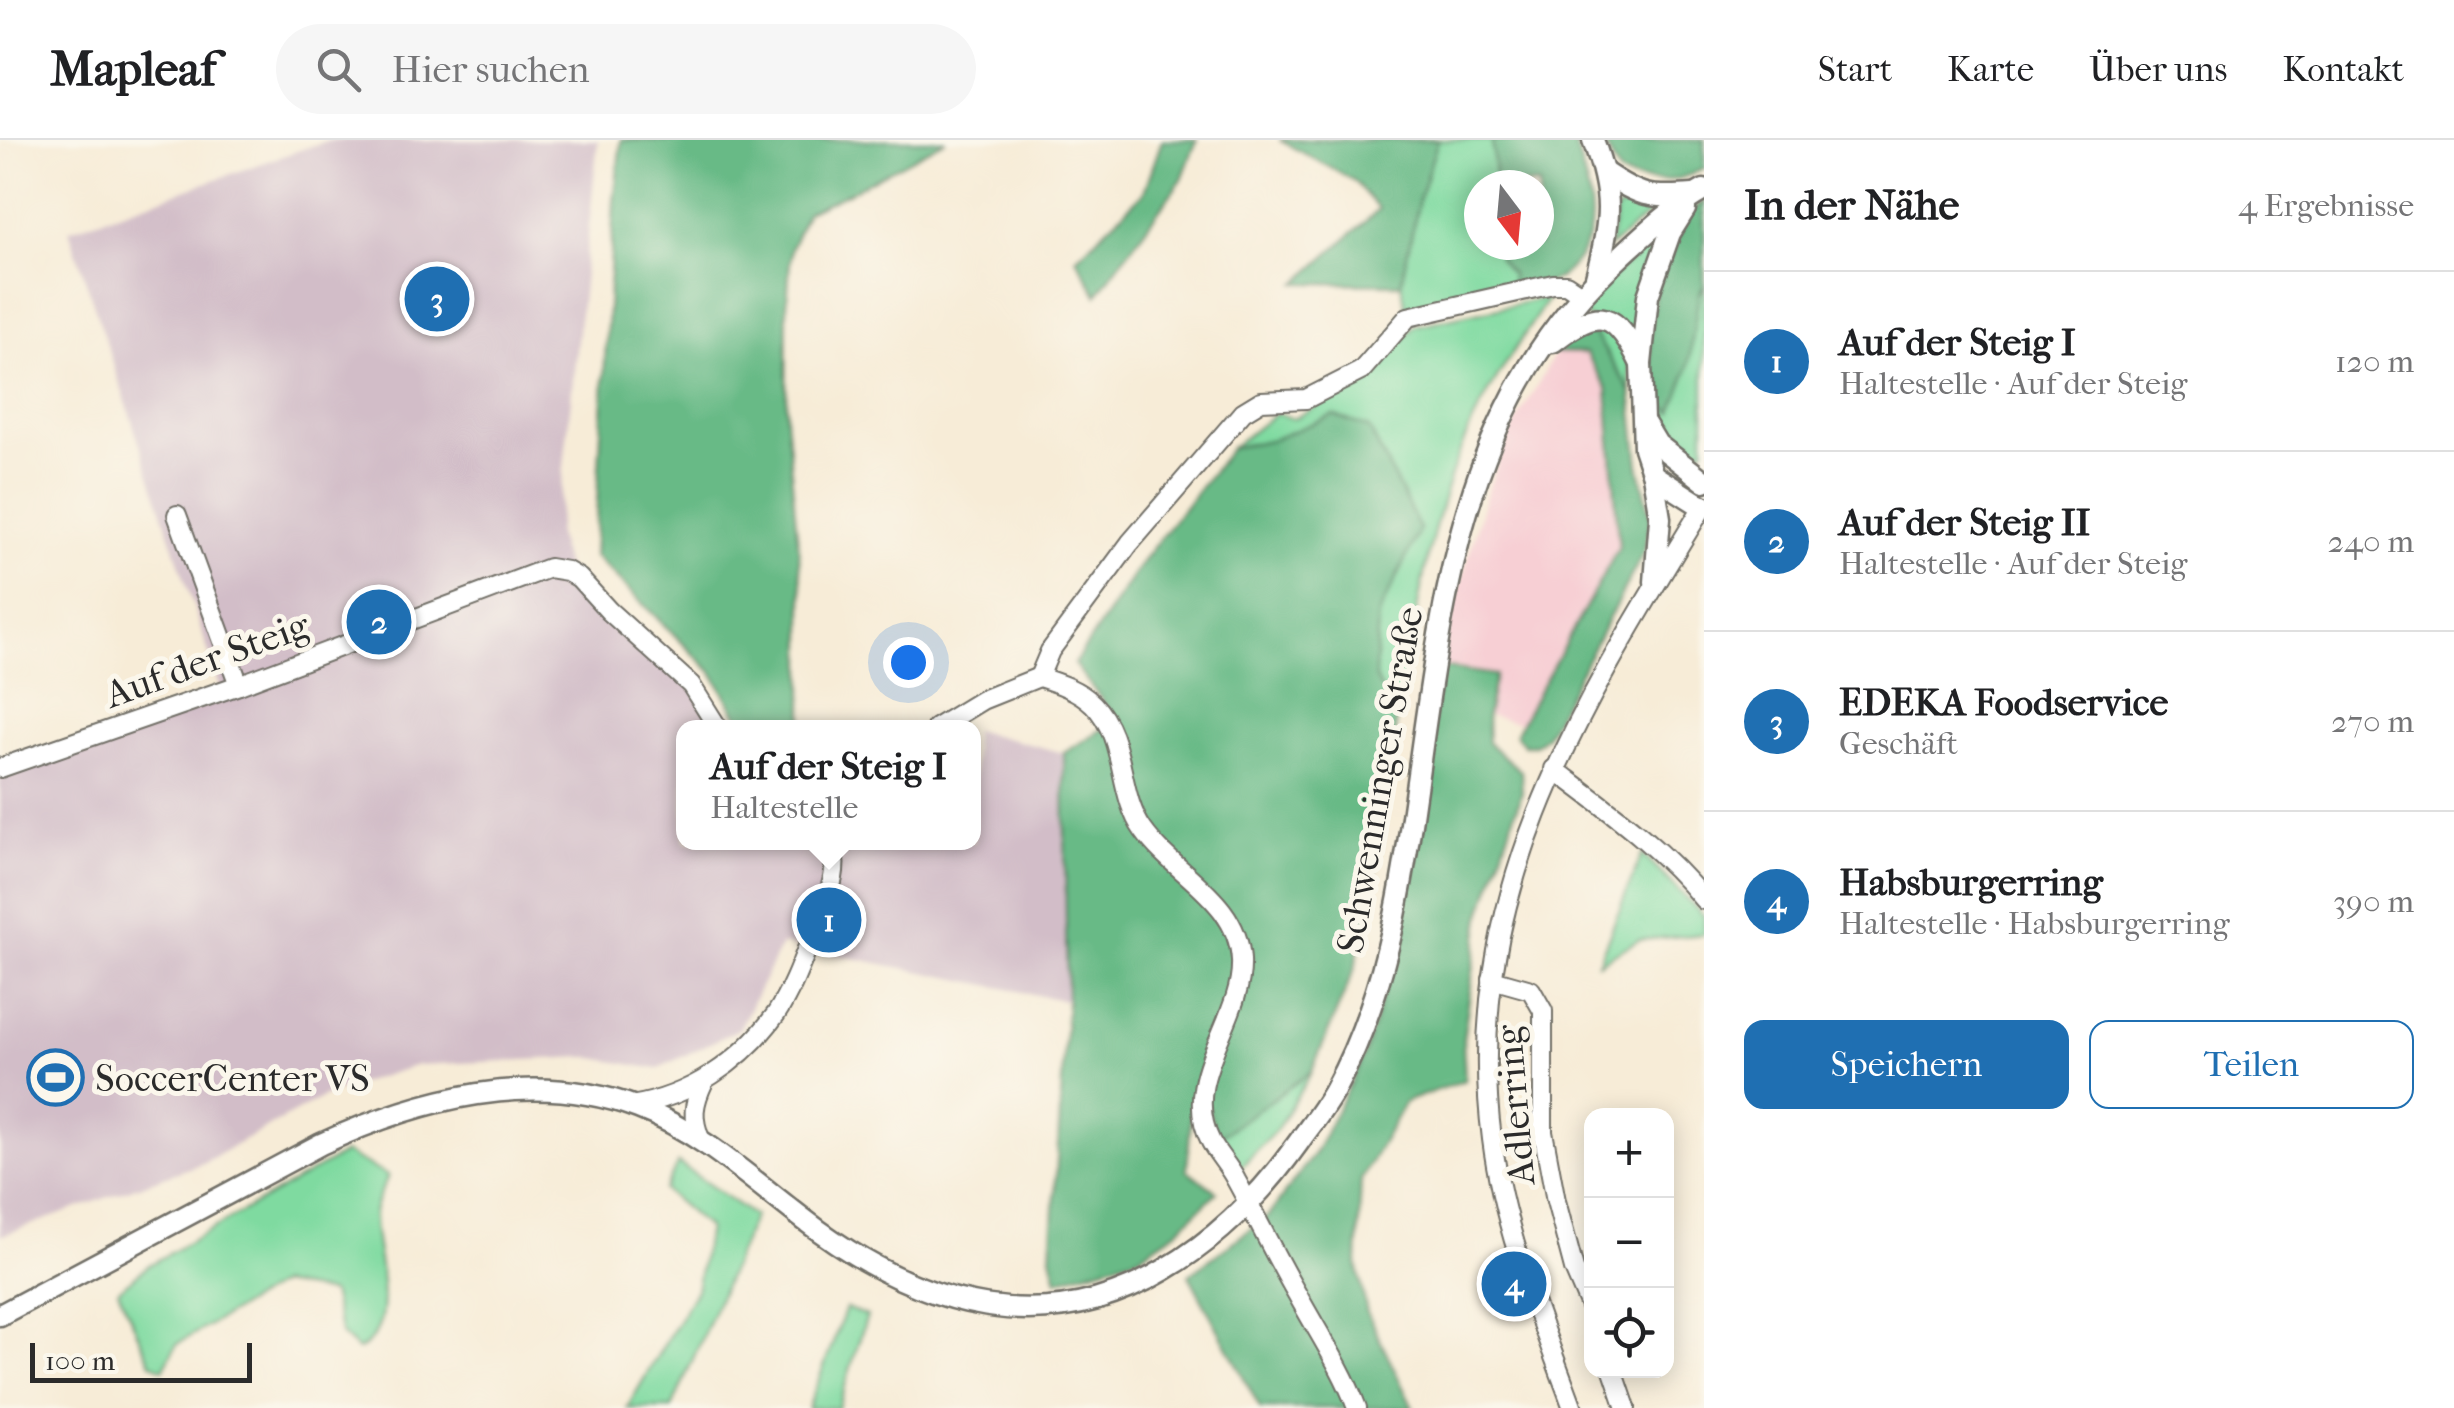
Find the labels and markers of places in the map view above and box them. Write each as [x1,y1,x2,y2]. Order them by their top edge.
pin: 3 [404,262,470,336]
pin: 2 [346,584,412,660]
pin: 1 [796,882,862,958]
sports icon: SoccerCenter VS [26,1048,86,1108]
place label: SoccerCenter VS [95,1056,370,1101]
pin: 4 [1482,1246,1546,1322]

